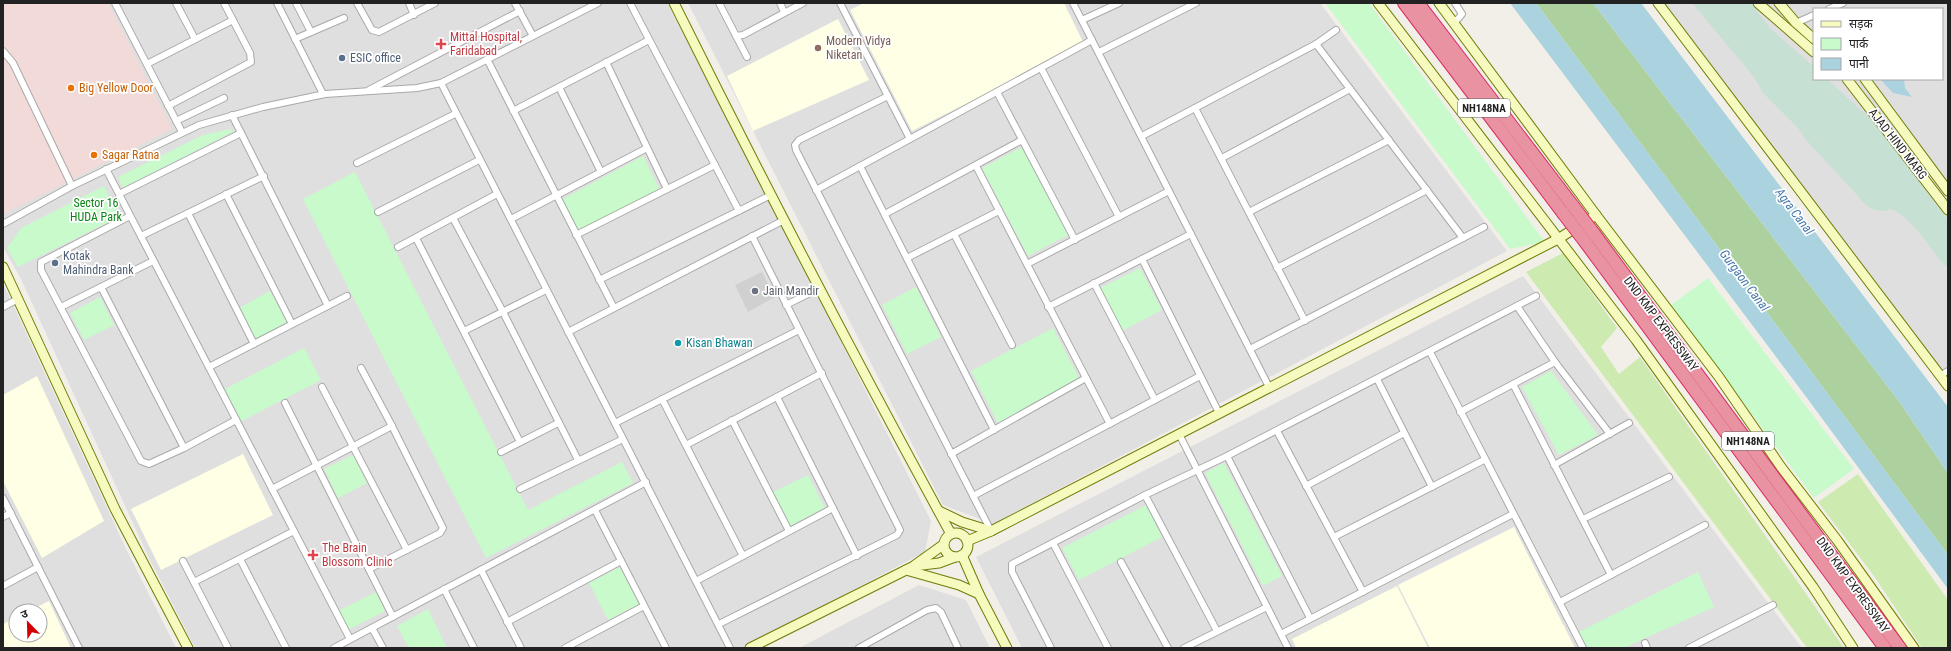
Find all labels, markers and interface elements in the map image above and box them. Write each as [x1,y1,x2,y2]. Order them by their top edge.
legend [1813,8,1943,80]
text: सड़क [1849,17,1874,31]
place label: Mittal Hospital, Faridabad [450,30,522,58]
place label: Modern Vidya Niketan [826,34,891,62]
text: पार्क [1849,37,1869,51]
marker: Mittal Hospital, Faridabad [435,38,447,50]
marker: Modern Vidya Niketan [813,43,823,53]
place label: ESIC office [350,51,401,65]
marker: ESIC office [337,53,347,63]
text: पानी [1849,56,1870,71]
place label: Big Yellow Door [79,81,154,95]
marker: Big Yellow Door [66,83,76,93]
road number: NH148NA [1458,99,1510,117]
street label: AJAD HIND MARG [1866,106,1930,182]
place label: Sagar Ratna [102,148,160,162]
marker: Sagar Ratna [89,150,99,160]
water label: Agra Canal [1772,184,1818,238]
park label: Sector 16 HUDA Park [70,196,123,224]
water label: Gurgaon Canal [1717,247,1773,315]
place label: Kotak Mahindra Bank [63,249,134,277]
marker: Kotak Mahindra Bank [50,258,60,268]
street label: DND KMP EXPRESSWAY [1621,274,1701,374]
place label: Jain Mandir [763,284,819,298]
marker: Jain Mandir [750,286,760,296]
place label: Kisan Bhawan [686,336,753,350]
marker: Kisan Bhawan [673,338,683,348]
road number: NH148NA [1722,432,1774,450]
street label: DND KMP EXPRESSWAY [1814,535,1893,636]
place label: The Brain Blossom Clinic [322,541,393,569]
marker: The Brain Blossom Clinic [307,549,319,561]
north arrow [8,603,48,643]
text: उ [19,607,30,621]

